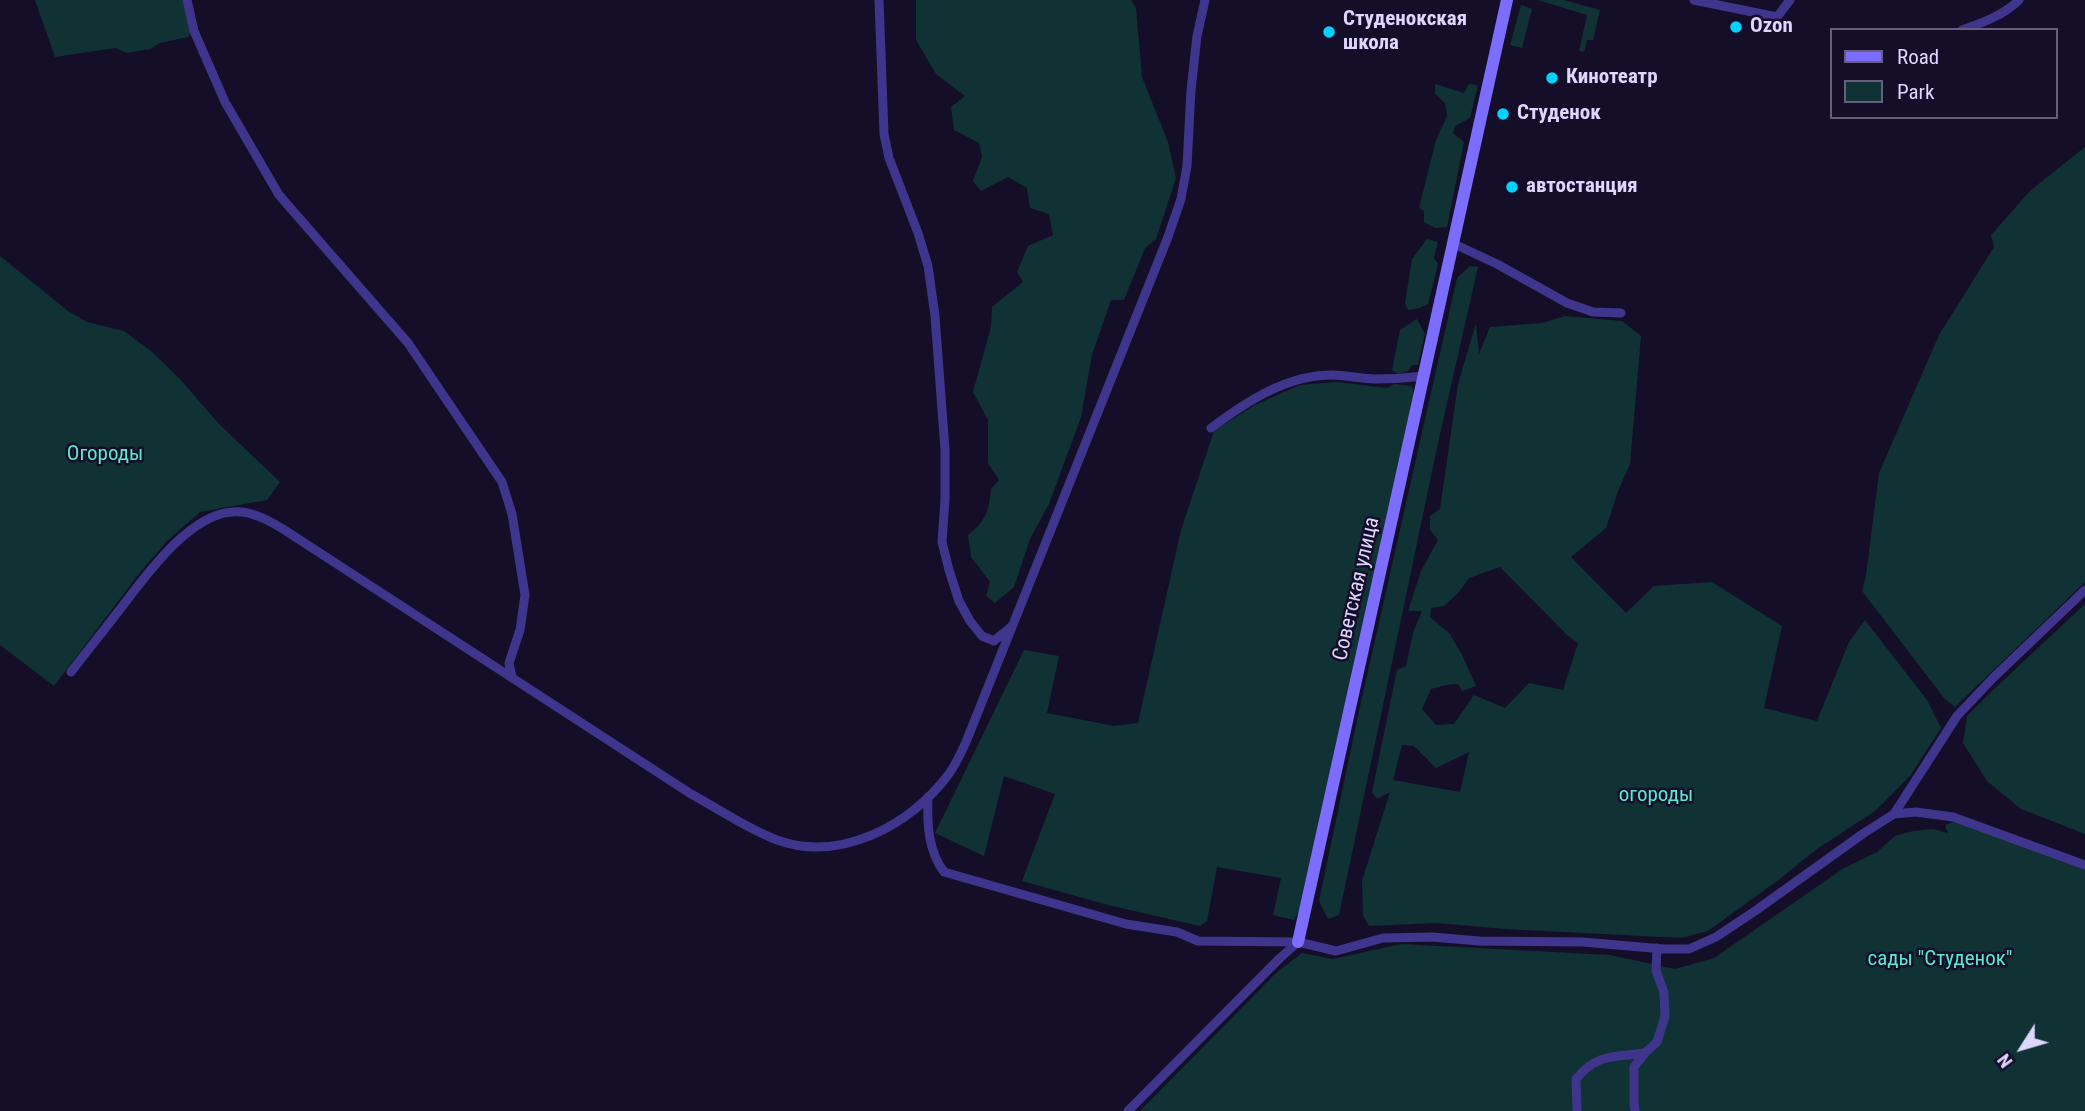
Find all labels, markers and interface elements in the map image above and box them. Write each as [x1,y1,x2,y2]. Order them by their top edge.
place label: Студенокская школа [1343,7,1467,57]
place label: Ozon [1750,14,1793,40]
marker: Ozon [1728,19,1744,35]
marker: Студенокская школа [1321,24,1337,40]
legend [1829,28,2057,119]
text: Road [1897,45,1939,69]
place label: Кинотеатр [1566,65,1658,91]
marker: Кинотеатр [1544,70,1560,86]
text: Park [1897,80,1934,104]
place label: Студенок [1517,101,1601,127]
marker: Студенок [1495,106,1511,122]
place label: автостанция [1526,174,1638,200]
marker: автостанция [1504,179,1520,195]
park label: Огороды [67,442,143,468]
street label: Советская улица [1328,515,1386,663]
park label: огороды [1619,783,1693,809]
park label: сады "Студенок" [1867,947,2013,973]
north arrow [1987,1013,2057,1083]
text: N [1992,1049,2018,1073]

